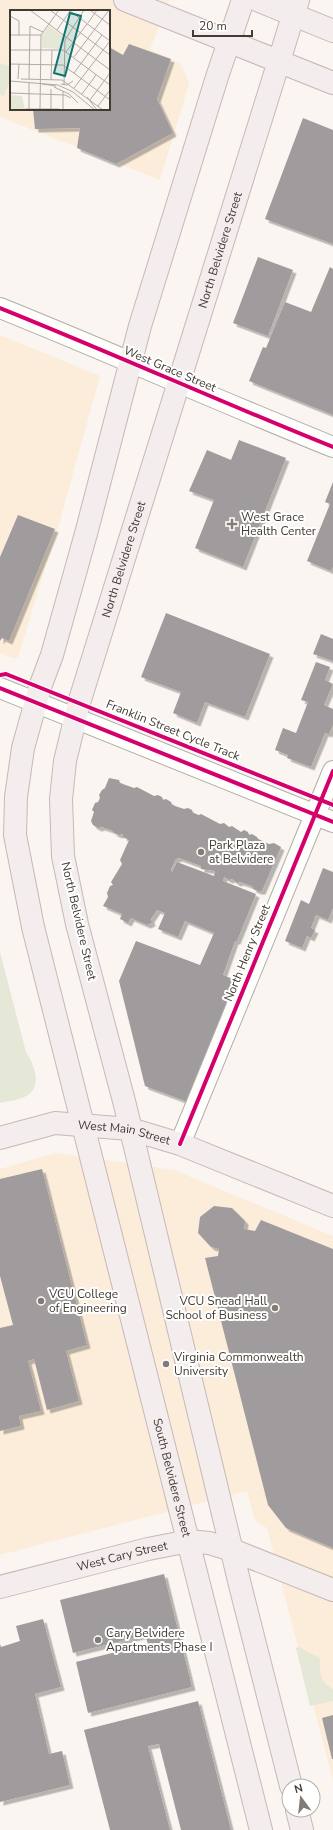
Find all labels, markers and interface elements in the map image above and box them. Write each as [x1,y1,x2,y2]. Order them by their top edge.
inset map [10,10,110,110]
scale bar [193,12,252,38]
text: 20 m [199,18,227,34]
street label: North Belvidere Street [194,189,246,310]
street label: West Grace Street [121,342,219,396]
street label: North Belvidere Street [98,498,150,620]
place label: West Grace Health Center [241,509,317,539]
marker: West Grace Health Center [226,518,238,530]
street label: Franklin Street Cycle Track [104,696,243,765]
place label: Park Plaza at Belvidere [209,837,274,867]
marker: Park Plaza at Belvidere [196,847,206,857]
street label: North Belvidere Street [58,860,101,983]
street label: North Henry Street [220,901,274,1004]
street label: West Main Street [77,1117,173,1149]
place label: VCU College of Engineering [48,1286,127,1316]
place label: VCU Snead Hall School of Business [165,1293,267,1323]
marker: VCU College of Engineering [36,1296,46,1306]
marker: VCU Snead Hall School of Business [270,1303,280,1313]
place label: Virginia Commonwealth University [173,1349,304,1379]
marker: Virginia Commonwealth University [161,1359,171,1369]
street label: South Belvidere Street [149,1417,195,1539]
street label: West Cary Street [75,1537,170,1575]
place label: Cary Belvidere Apartments Phase I [106,1625,213,1655]
marker: Cary Belvidere Apartments Phase I [93,1635,103,1645]
north arrow [281,1778,321,1818]
text: N [293,1781,304,1797]

